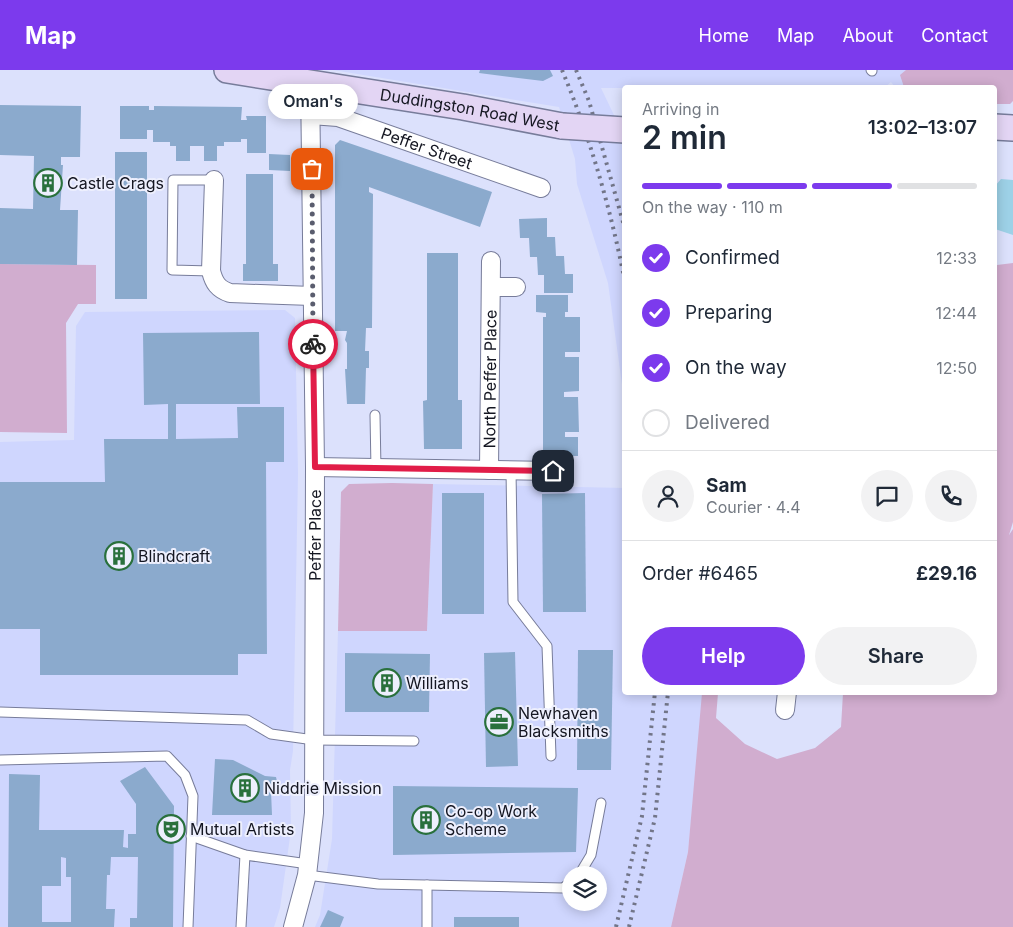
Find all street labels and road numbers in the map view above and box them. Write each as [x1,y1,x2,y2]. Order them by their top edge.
street label: Duddingston Road West [379,84,561,135]
street label: Peffer Street [378,123,475,173]
street label: North Peffer Place [479,310,501,448]
street label: Peffer Place [305,489,325,581]

